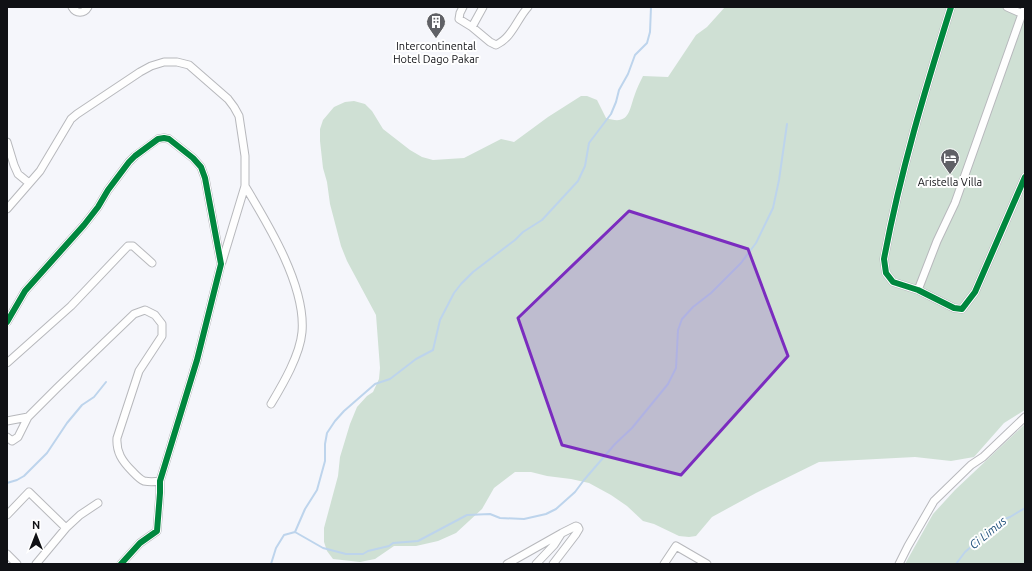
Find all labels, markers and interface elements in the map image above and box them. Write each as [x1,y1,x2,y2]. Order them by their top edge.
building icon: Intercontinental Hotel Dago Pakar [425,11,447,39]
place label: Intercontinental Hotel Dago Pakar [393,40,480,65]
hotel icon: Aristella Villa [939,147,961,175]
place label: Aristella Villa [918,176,982,188]
water label: Ci Limus [967,514,1009,551]
north arrow [16,515,56,555]
text: N [32,519,40,531]

